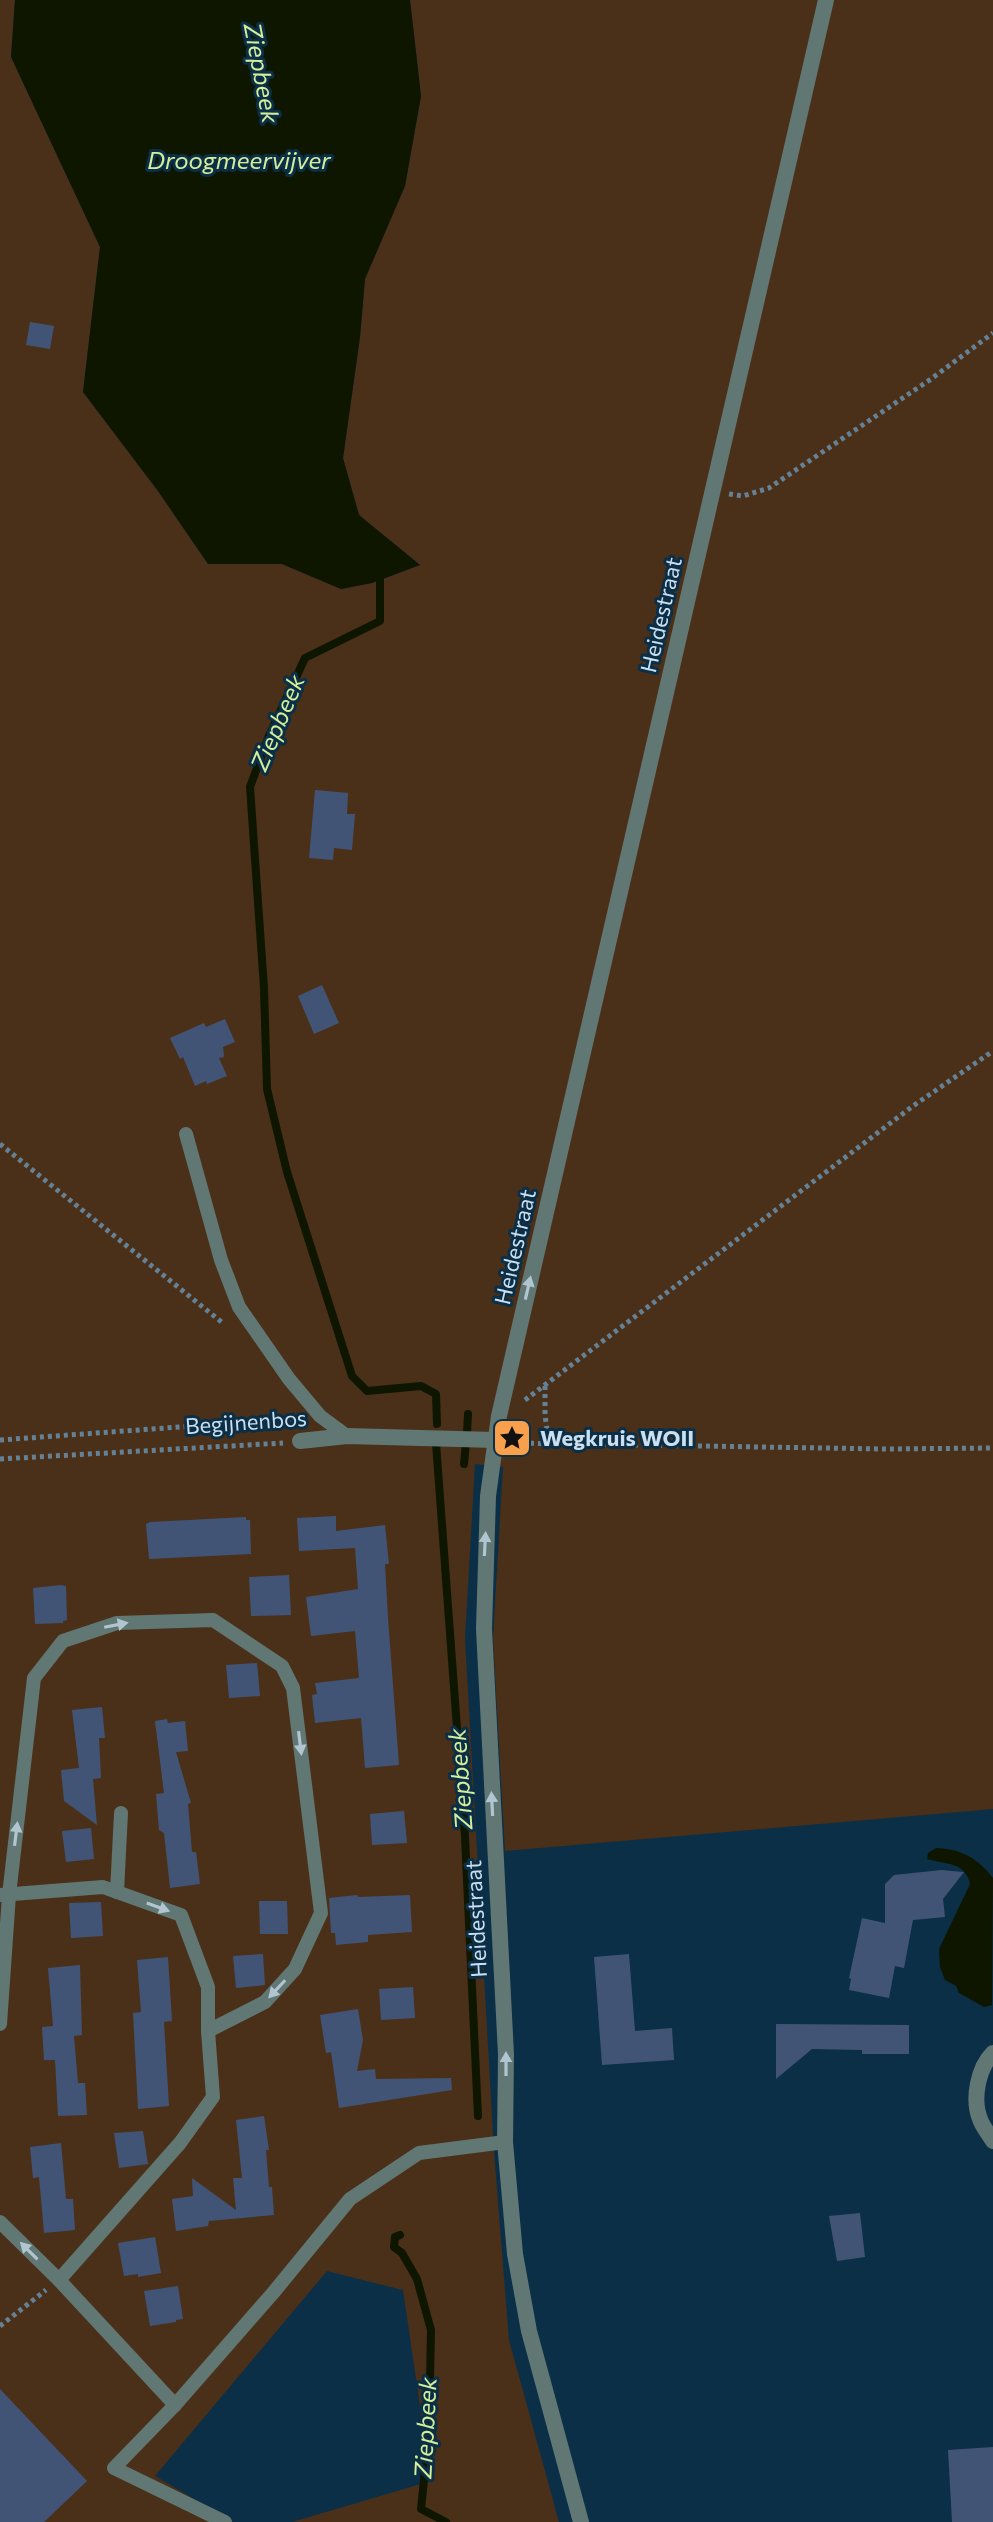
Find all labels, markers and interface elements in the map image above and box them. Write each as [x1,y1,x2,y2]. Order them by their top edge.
water label: Ziepbeek [238,19,287,126]
water label: Droogmeervijver [147,145,332,174]
street label: Heidestraat [634,555,687,675]
water label: Ziepbeek [243,669,310,776]
street label: Heidestraat [488,1187,541,1307]
one-way arrow [522,1276,535,1301]
street label: Begijnenbos [184,1404,308,1439]
place icon: Wegkruis WOII [491,1417,533,1459]
place label: Wegkruis WOII [540,1424,694,1451]
one-way arrow [479,1531,492,1556]
one-way arrow [104,1619,129,1631]
water label: Ziepbeek [441,1726,478,1832]
one-way arrow [293,1731,306,1756]
one-way arrow [485,1791,498,1816]
one-way arrow [10,1822,23,1847]
street label: Heidestraat [459,1860,492,1978]
one-way arrow [146,1901,170,1914]
one-way arrow [268,1979,286,1999]
one-way arrow [500,2051,512,2076]
one-way arrow [20,2242,39,2261]
water label: Ziepbeek [407,2375,442,2480]

